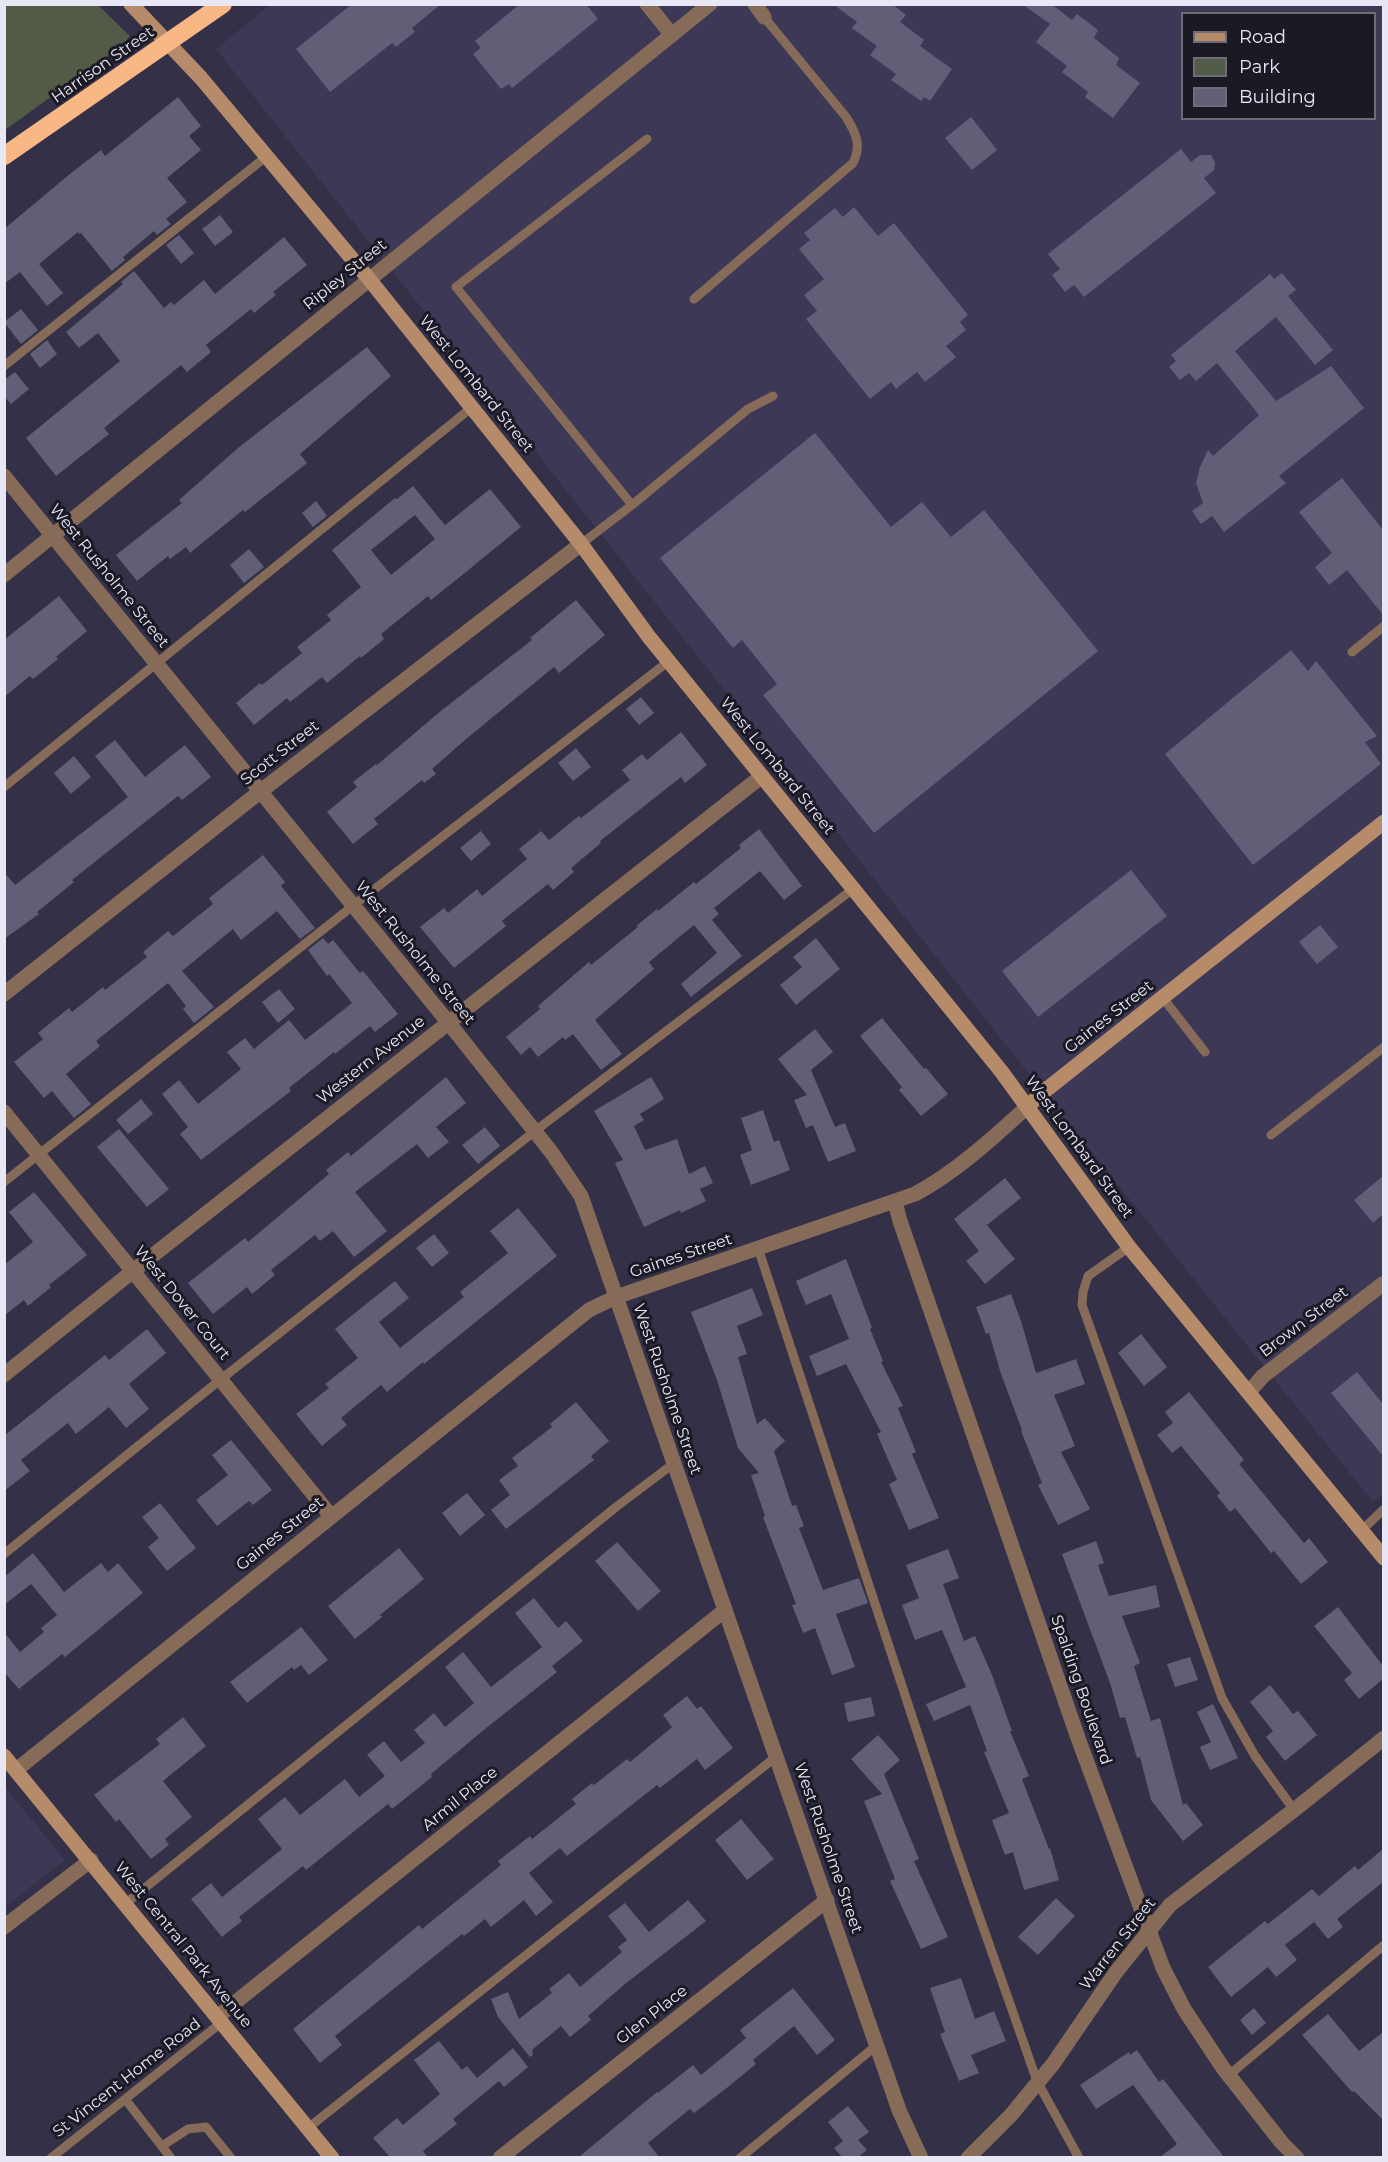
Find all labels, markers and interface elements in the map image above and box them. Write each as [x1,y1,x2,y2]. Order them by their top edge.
legend [1181,12,1376,120]
street label: Harrison Street [48,23,158,107]
text: Road [1239,26,1286,48]
text: Park [1239,56,1280,78]
text: Building [1239,86,1316,108]
street label: Ripley Street [299,236,391,314]
street label: West Lombard Street [415,311,537,457]
street label: West Rusholme Street [45,500,173,652]
street label: West Lombard Street [716,693,838,839]
street label: Scott Street [237,716,323,790]
street label: West Rusholme Street [351,877,479,1029]
street label: Gaines Street [1061,977,1157,1057]
street label: Western Avenue [313,1012,429,1108]
street label: West Lombard Street [1021,1072,1137,1222]
street label: Gaines Street [627,1230,735,1282]
street label: West Dover Court [130,1242,234,1364]
street label: Brown Street [1256,1283,1352,1361]
street label: West Rusholme Street [629,1301,705,1477]
street label: Gaines Street [232,1493,328,1575]
street label: Spalding Boulevard [1046,1613,1116,1767]
street label: West Rusholme Street [790,1760,866,1936]
street label: Armil Place [418,1763,502,1835]
street label: West Central Park Avenue [110,1858,256,2032]
street label: Warren Street [1076,1894,1160,1994]
street label: Glen Place [613,1981,691,2049]
street label: St Vincent Home Road [49,2014,205,2142]

